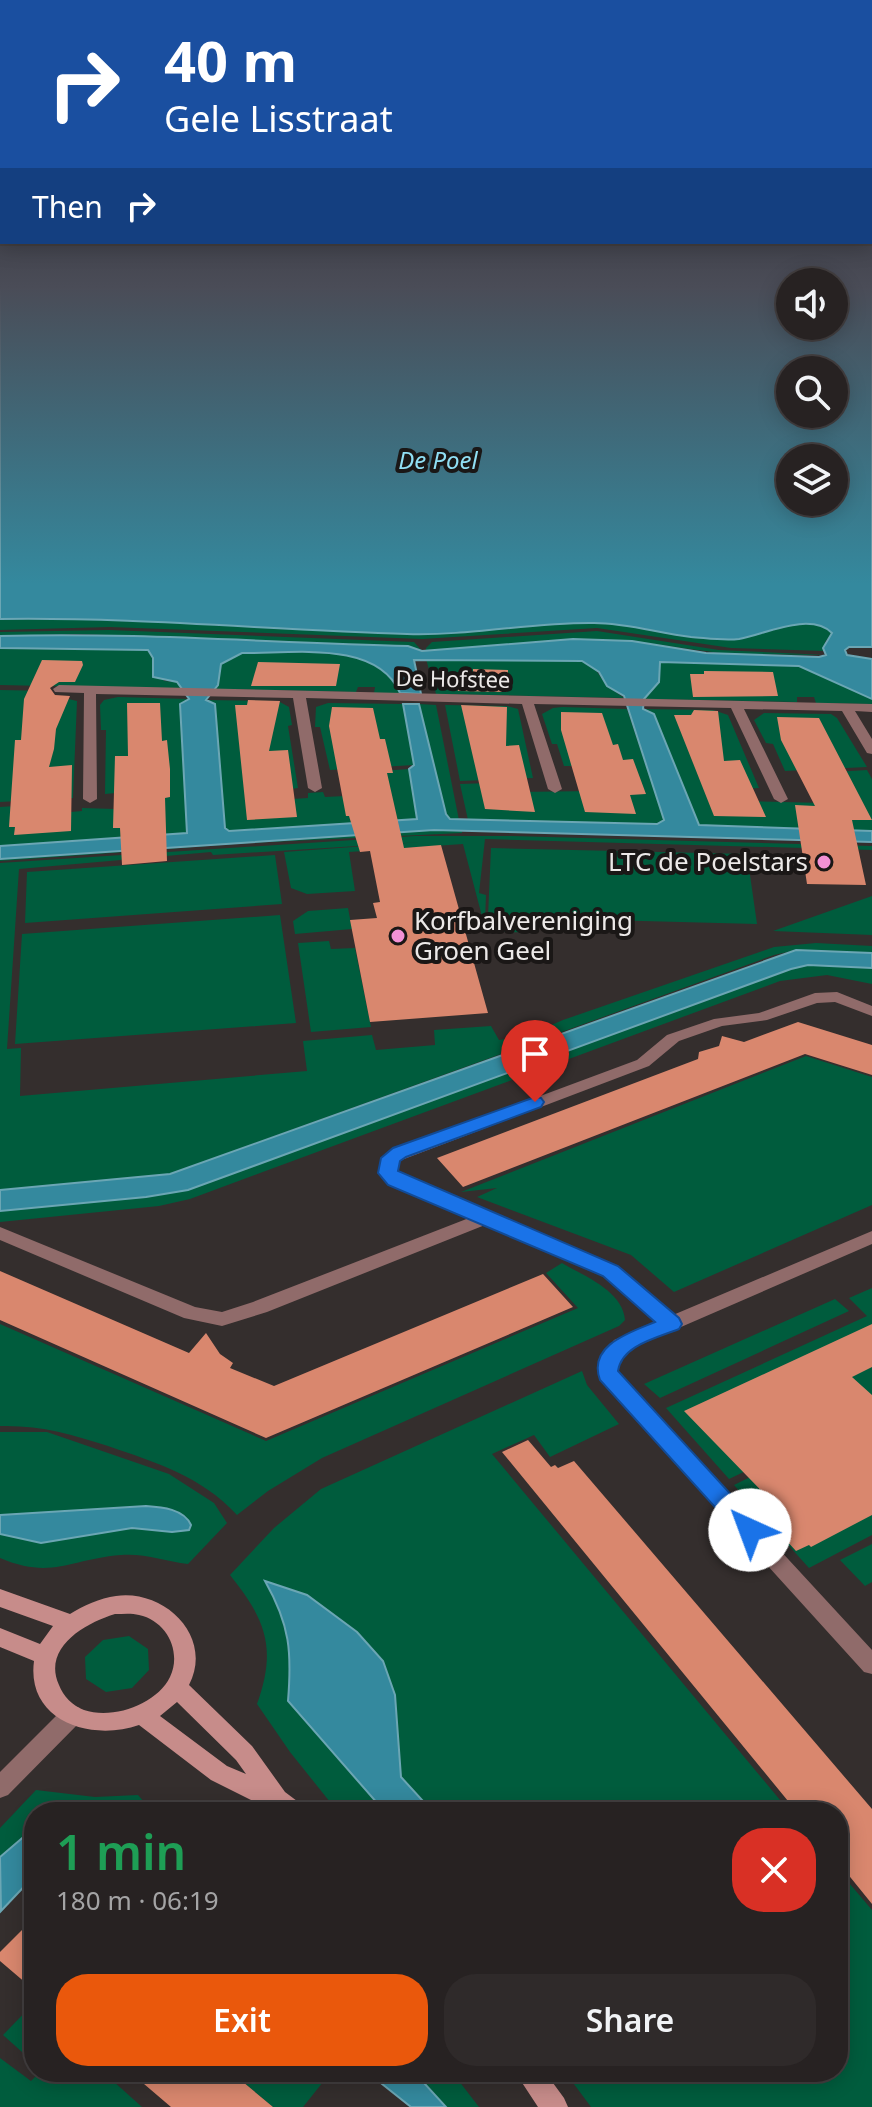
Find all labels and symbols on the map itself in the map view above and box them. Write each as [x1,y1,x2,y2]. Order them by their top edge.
water label: De Poel [398,443,479,476]
street label: De Hofstee [395,662,511,694]
place label: LTC de Poelstars [608,843,808,879]
marker: LTC de Poelstars [815,853,833,871]
place label: Korfbalvereniging Groen Geel [414,902,633,968]
marker: Korfbalvereniging Groen Geel [389,927,407,945]
pin [501,1020,569,1102]
position arrow [708,1488,792,1572]

